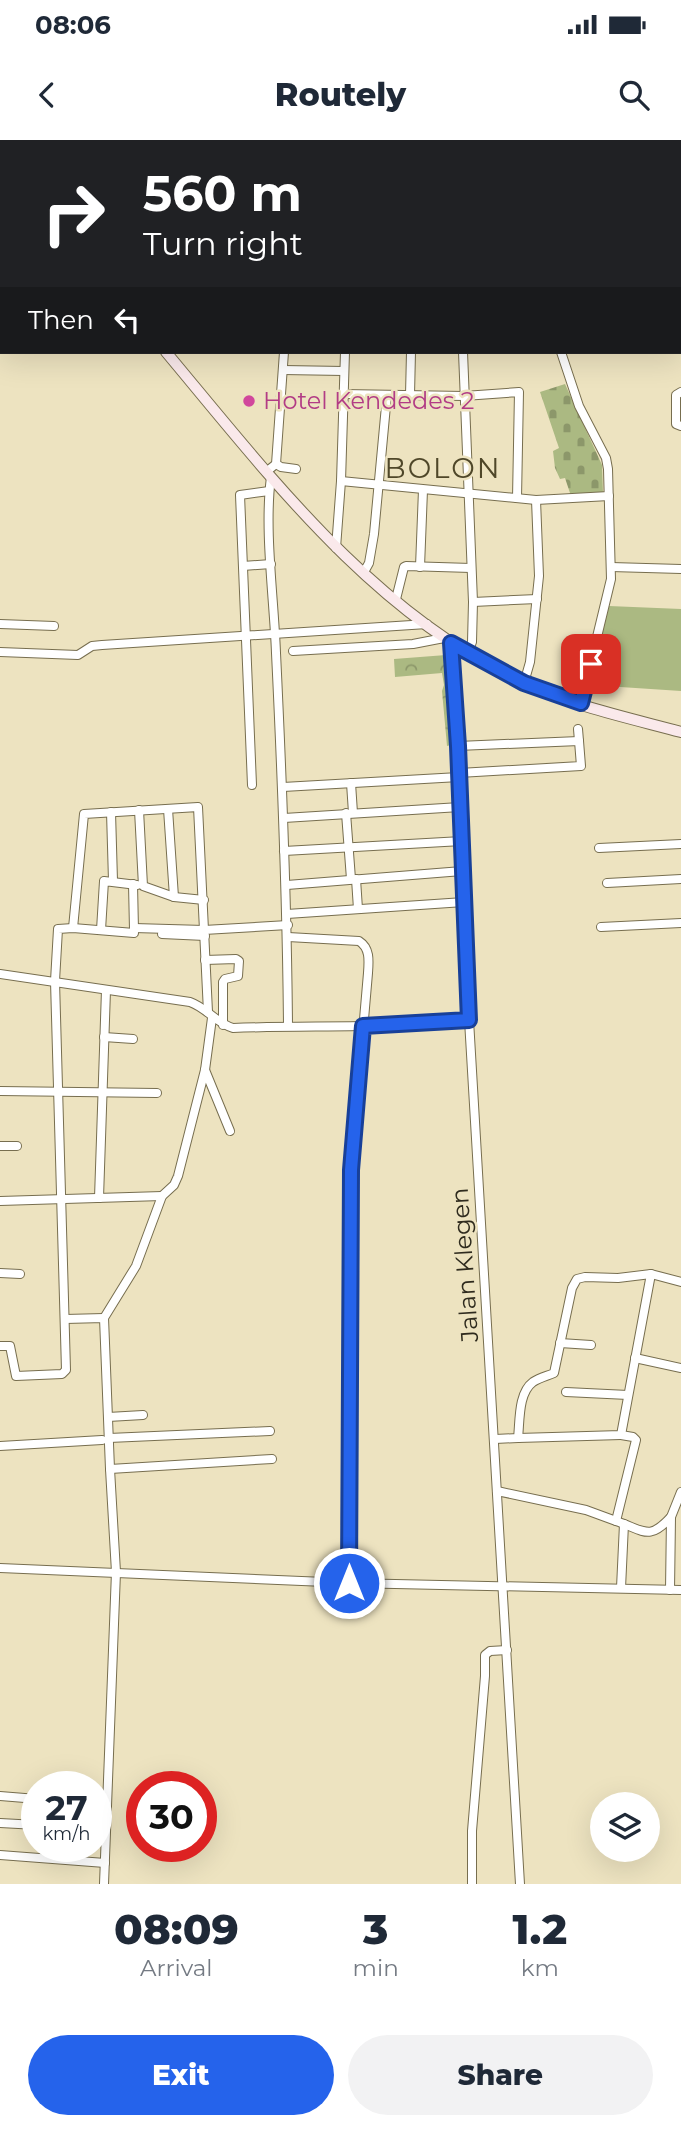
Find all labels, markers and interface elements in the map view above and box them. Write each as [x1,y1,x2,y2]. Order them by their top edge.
text: 08:06 [35,9,111,41]
text: Routely [275,75,406,114]
icon: back [28,76,66,114]
icon: search [615,76,653,114]
text: 560 m [143,164,302,223]
icon: right [28,168,119,259]
text: Turn right [143,224,303,263]
icon: left [108,301,146,339]
text: Then [28,304,94,336]
place label: Hotel Kendedes 2 [263,386,474,415]
marker: Hotel Kendedes 2 [241,393,257,409]
district label: BOLON [385,451,501,485]
pin [561,634,621,694]
icon: arrive [572,645,610,683]
street label: Jalan Klegen [445,1187,484,1344]
position arrow [312,1546,386,1620]
speed limit sign: 30 [126,1771,217,1862]
text: 27 [45,1786,88,1829]
map controls [590,1792,660,1862]
button: layers [590,1792,660,1862]
text: km/h [42,1823,91,1845]
text: 08:09 [114,1903,239,1955]
text: 3 [363,1903,388,1955]
text: 1.2 [513,1903,567,1955]
text: Arrival [140,1954,213,1982]
text: min [353,1954,399,1982]
text: km [521,1954,559,1982]
button: Exit [28,2035,334,2115]
button: Share [348,2035,653,2115]

